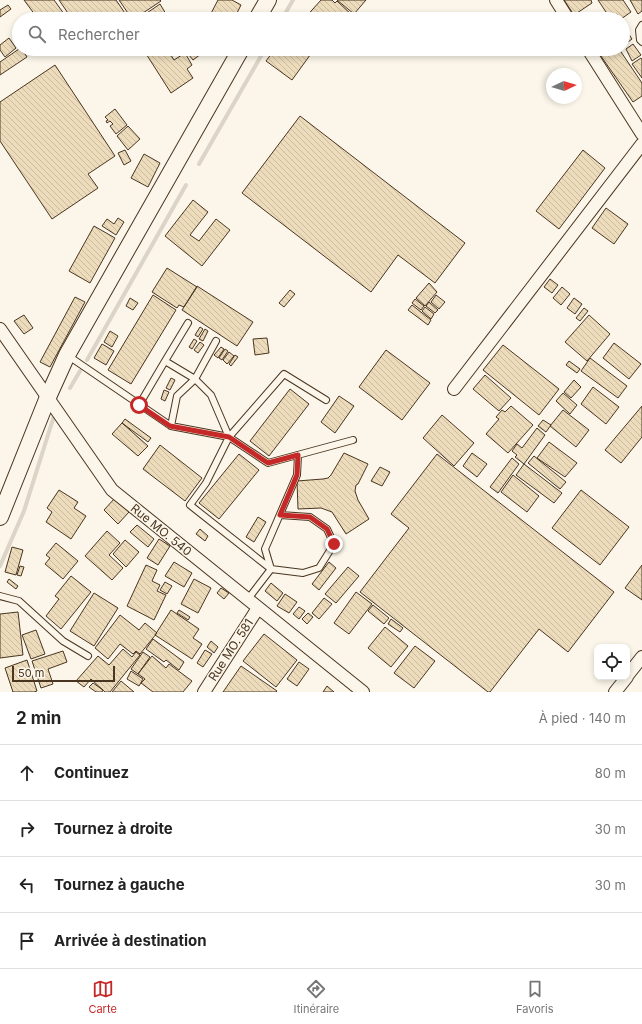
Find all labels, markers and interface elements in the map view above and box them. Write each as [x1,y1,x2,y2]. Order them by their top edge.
search box [12,12,630,56]
icon: search [26,23,48,45]
text: Rechercher [58,25,140,44]
north arrow [546,68,582,104]
route start [130,396,148,414]
street label: Rue MO. 540 [128,500,195,559]
route end [325,535,343,553]
street label: Rue MO. 581 [205,616,256,684]
map controls [594,644,630,680]
button: locate [594,644,630,680]
scale bar [12,664,115,683]
text: 50 m [18,666,44,680]
text: 2 min [16,708,61,728]
text: À pied · 140 m [539,710,626,726]
icon: ahead [16,762,38,784]
text: Continuez [54,763,129,782]
text: 80 m [595,765,626,781]
icon: right [16,818,38,840]
text: Tournez à droite [54,819,173,838]
text: 30 m [595,821,626,837]
icon: left [16,874,38,896]
text: Tournez à gauche [54,875,185,894]
text: 30 m [595,877,626,893]
icon: arrive [16,930,38,952]
text: Arrivée à destination [54,931,207,950]
tab: Carte [88,978,117,1016]
tab: Itinéraire [294,978,339,1016]
tab: Favoris [516,978,554,1016]

